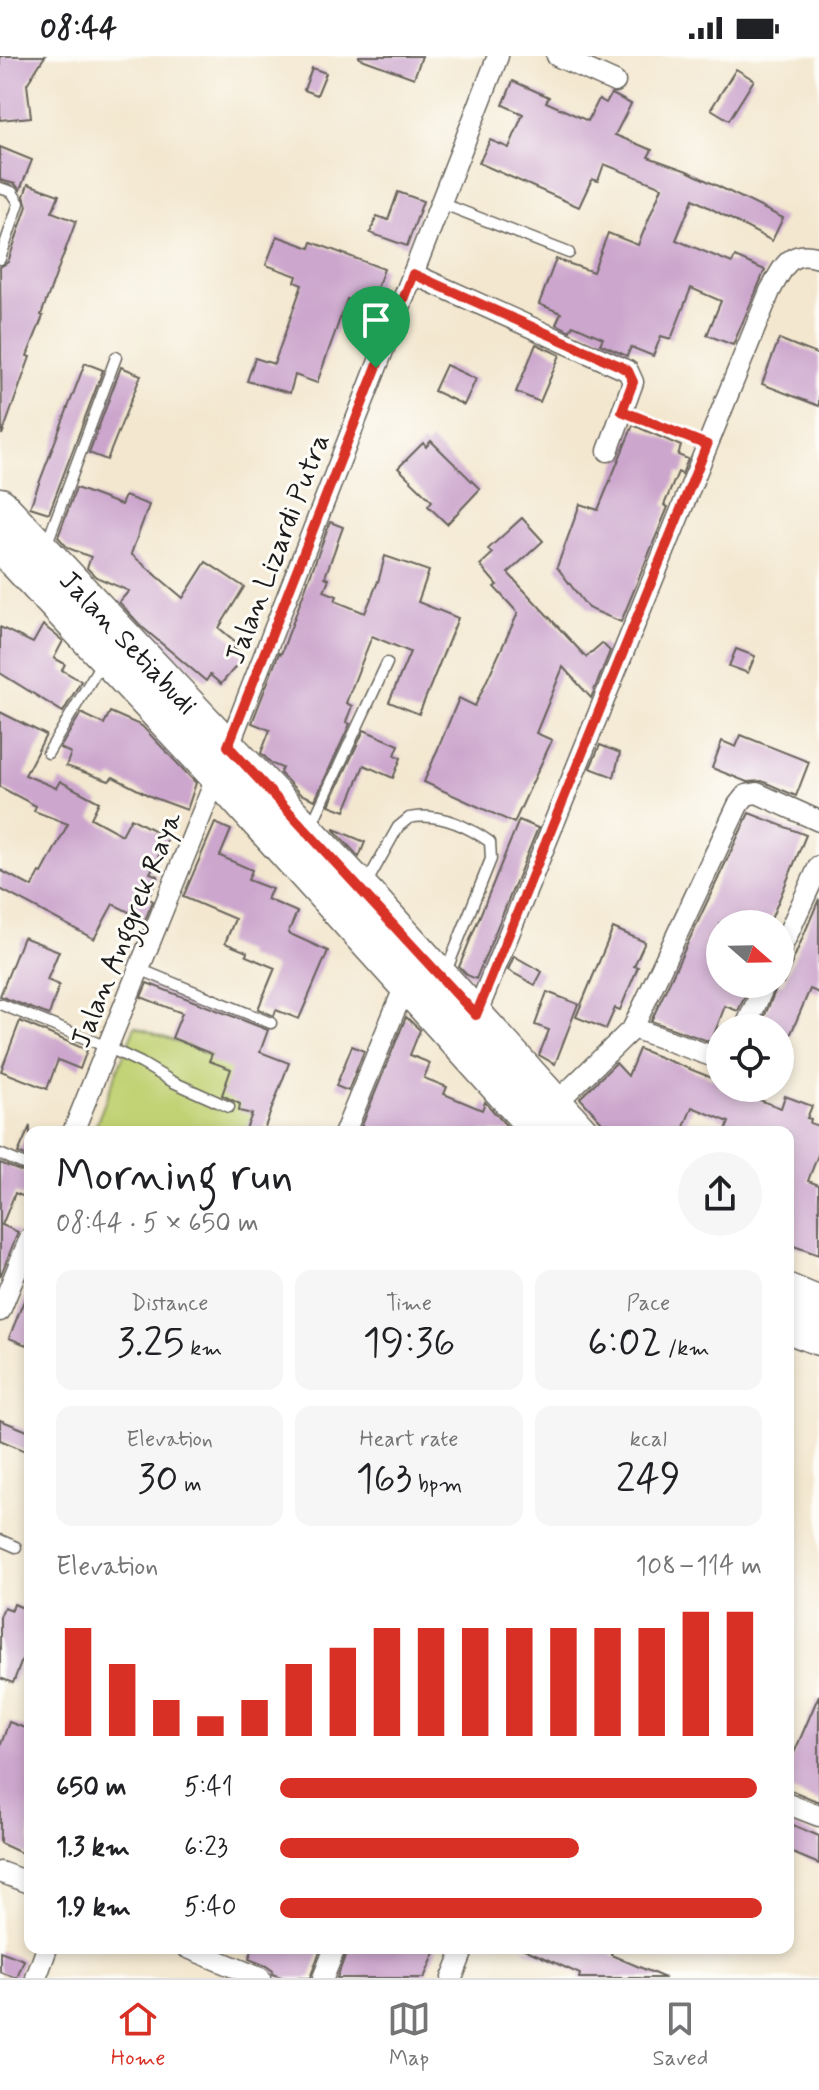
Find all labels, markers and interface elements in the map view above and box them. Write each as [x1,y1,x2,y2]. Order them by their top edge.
text: 08:44 [40,9,117,48]
pin [342,286,410,368]
icon: arrive [354,298,398,342]
street label: Jalan Lizardi Putra [217,428,339,669]
street label: Jalan Setiabudi [50,563,204,724]
street label: Jalan Anggrek Raya [63,806,194,1054]
north arrow [706,910,794,998]
map controls [706,910,794,1102]
button: locate [706,1014,794,1102]
text: Morning run [56,1148,293,1206]
button: share [678,1152,762,1236]
text: 08:44 · 5 × 650 m [56,1207,259,1241]
text: Distance [131,1290,208,1318]
text: Time [386,1290,432,1318]
text: Pace [626,1290,670,1318]
text: 3.25 [117,1318,184,1370]
text: 19:36 [363,1318,455,1370]
text: 6:02 [587,1318,662,1370]
text: km [184,1335,222,1363]
text: /km [662,1335,709,1363]
text: Elevation [126,1426,213,1454]
text: Heart rate [360,1426,458,1454]
text: kcal [630,1426,667,1454]
text: 30 [137,1454,178,1506]
text: 163 [356,1454,412,1506]
text: 249 [616,1454,681,1506]
text: m [178,1471,202,1499]
text: bpm [412,1471,462,1499]
text: Elevation [56,1550,158,1584]
text: 108–114 m [636,1550,762,1584]
text: 650 m [56,1771,127,1805]
text: 5:41 [184,1771,233,1805]
text: 1.3 km [56,1831,130,1865]
text: 6:23 [184,1831,228,1865]
text: 1.9 km [56,1891,131,1925]
text: 5:40 [184,1891,237,1925]
tab: Home [111,1997,165,2073]
tab: Map [387,1997,431,2073]
tab: Saved [653,1997,708,2073]

